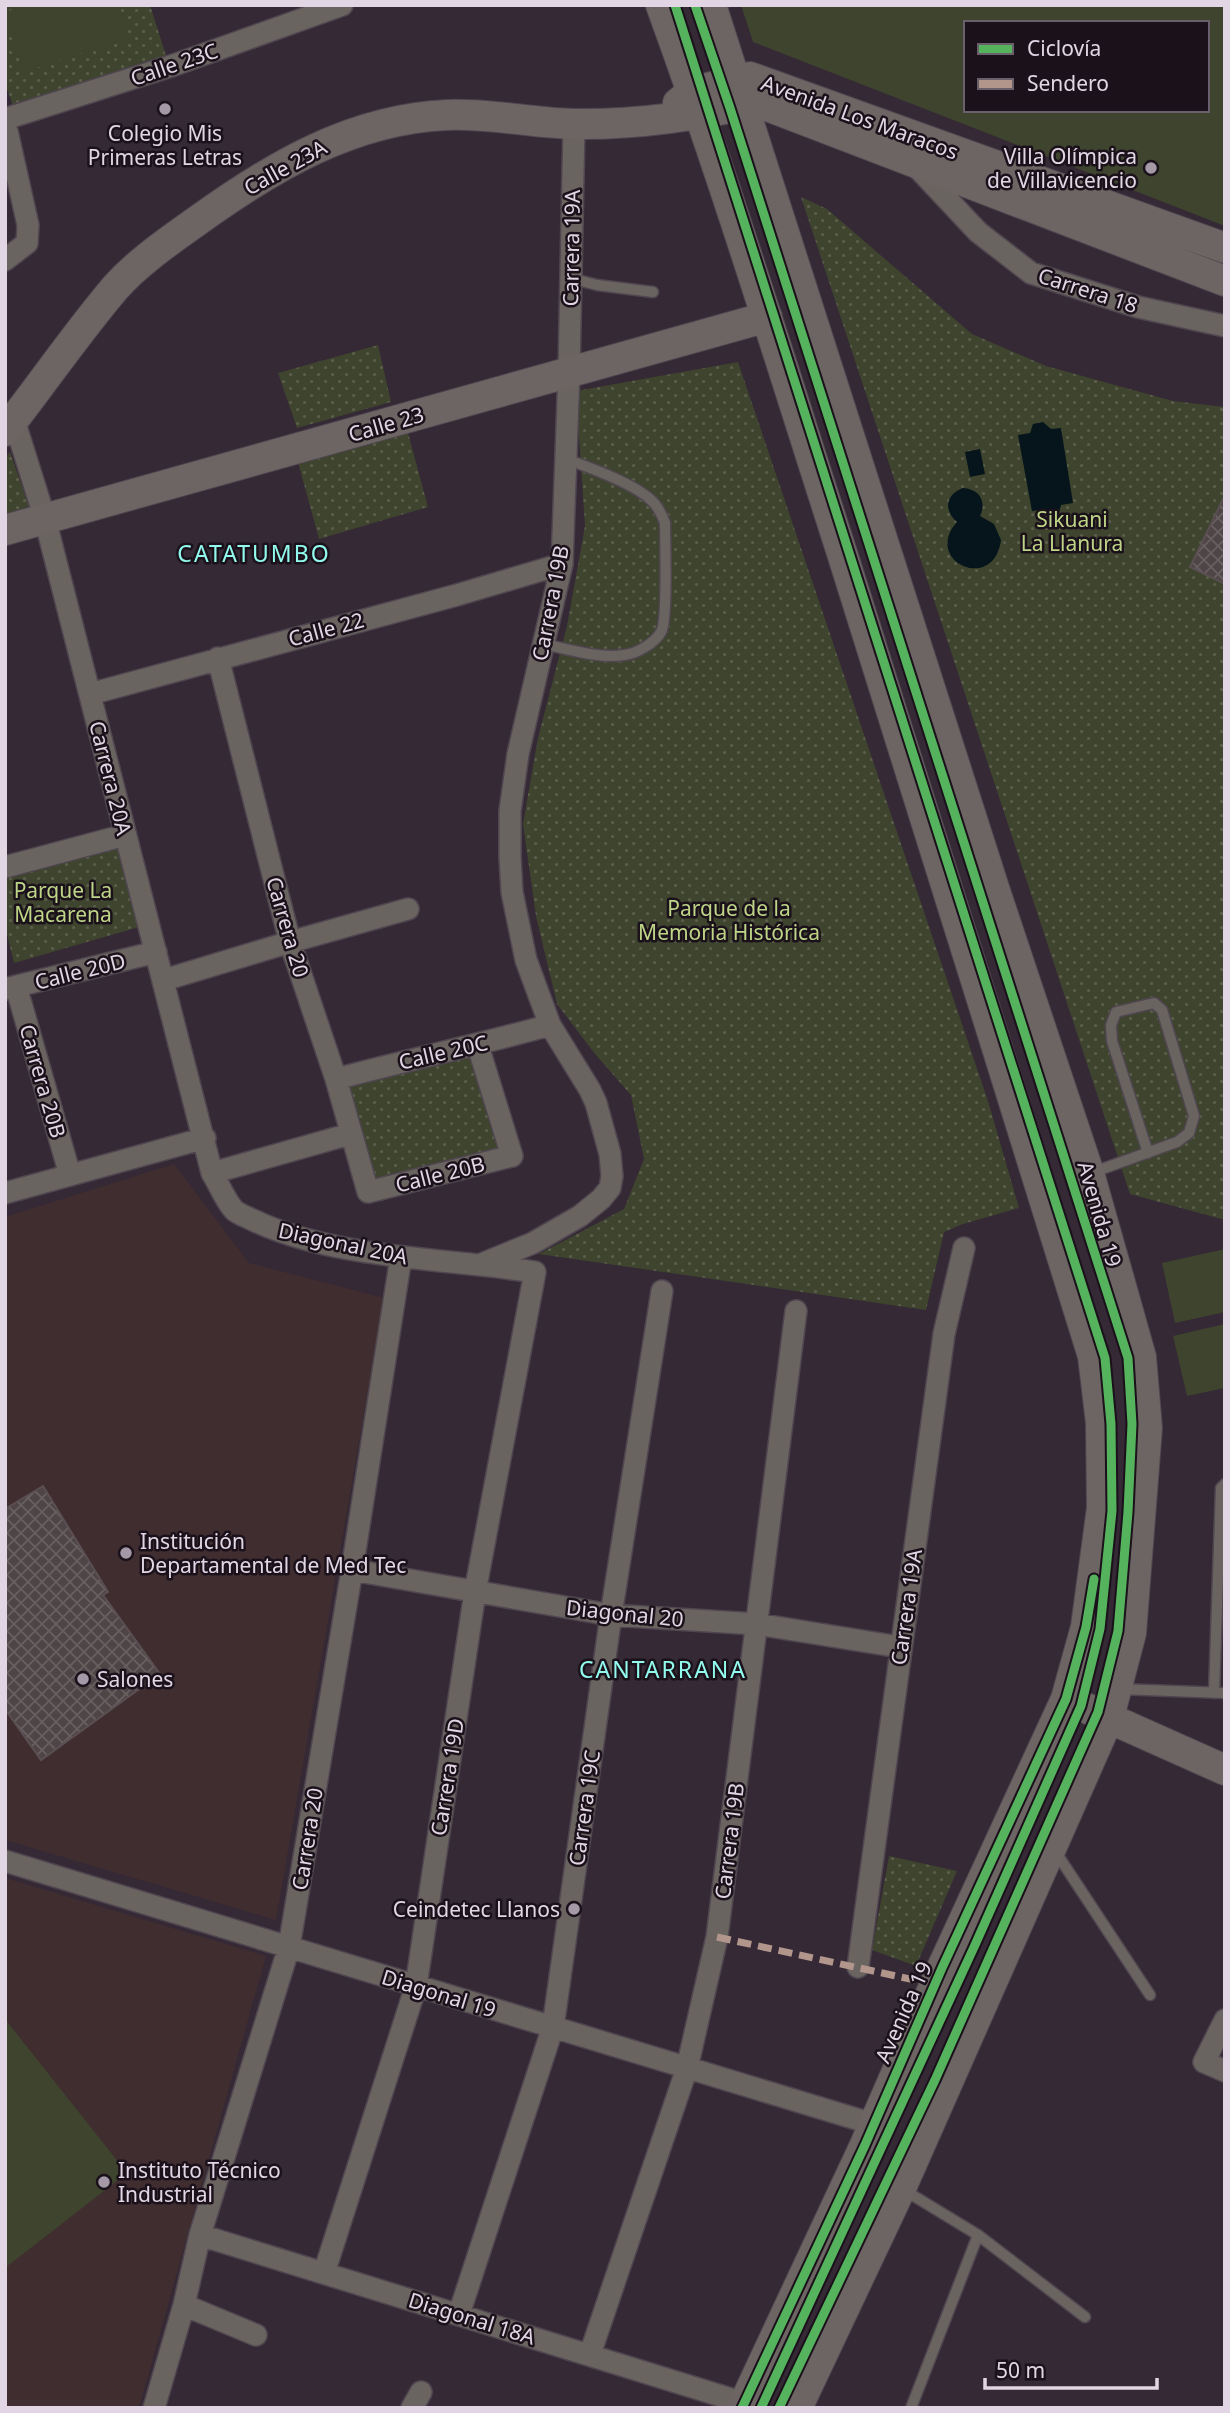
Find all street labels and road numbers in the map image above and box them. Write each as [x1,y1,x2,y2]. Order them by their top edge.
street label: Calle 23C [127,36,221,92]
street label: Avenida Los Maracos [758,68,962,166]
street label: Calle 23A [239,133,332,201]
street label: Carrera 19A [556,189,586,307]
street label: Carrera 18 [1035,261,1141,319]
street label: Calle 23 [345,400,427,448]
street label: Carrera 19B [525,543,575,663]
street label: Calle 22 [285,605,367,653]
street label: Carrera 20A [83,718,139,839]
street label: Carrera 20 [260,873,316,981]
street label: Calle 20D [32,946,128,996]
street label: Carrera 20B [13,1021,73,1141]
street label: Calle 20C [396,1028,490,1076]
street label: Calle 20B [393,1149,487,1199]
street label: Avenida 19 [1072,1158,1128,1270]
street label: Diagonal 20A [276,1216,411,1270]
street label: Carrera 19A [884,1547,928,1667]
street label: Diagonal 20 [565,1593,685,1633]
street label: Carrera 19D [424,1716,470,1838]
street label: Carrera 19C [562,1748,606,1868]
street label: Carrera 19B [708,1781,750,1901]
street label: Carrera 20 [285,1786,329,1892]
street label: Avenida 19 [868,1957,938,2067]
street label: Diagonal 19 [379,1962,499,2024]
street label: Diagonal 18A [405,2285,539,2351]

